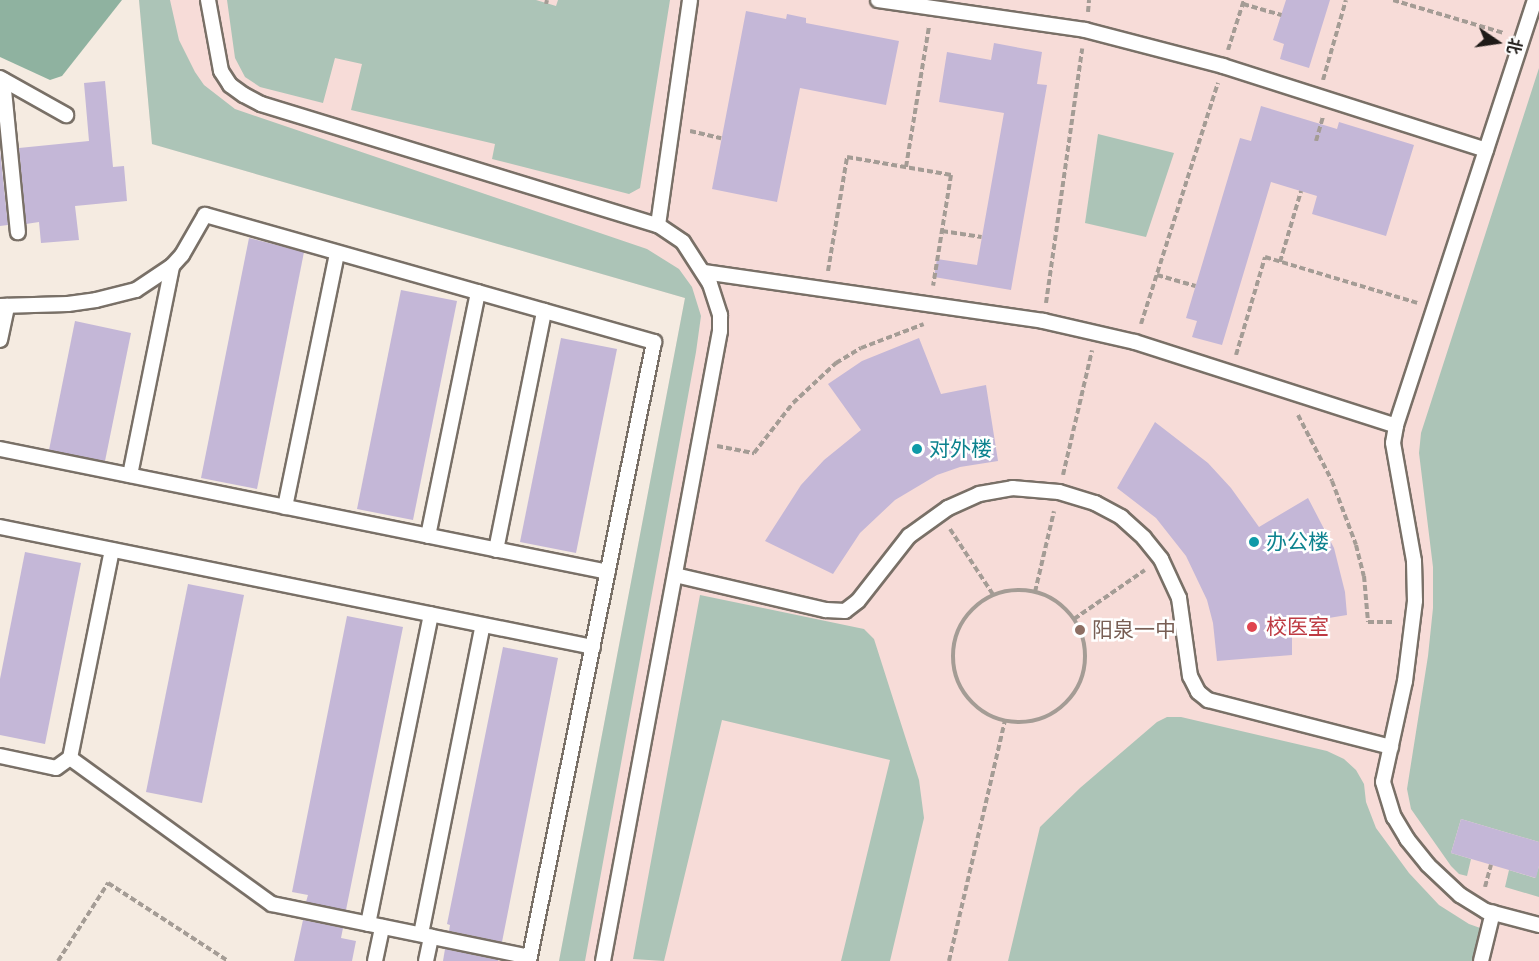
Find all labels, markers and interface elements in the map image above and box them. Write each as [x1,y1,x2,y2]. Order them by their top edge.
north arrow [1467,12,1527,72]
text: 北 [1503,36,1526,56]
place label: 对外楼 [929,436,992,462]
marker: 对外楼 [910,442,924,456]
place label: 办公楼 [1266,529,1329,555]
marker: 办公楼 [1247,535,1261,549]
place label: 校医室 [1266,614,1329,640]
place label: 阳泉一中 [1092,617,1176,643]
marker: 校医室 [1243,618,1261,636]
marker: 阳泉一中 [1073,623,1087,637]

